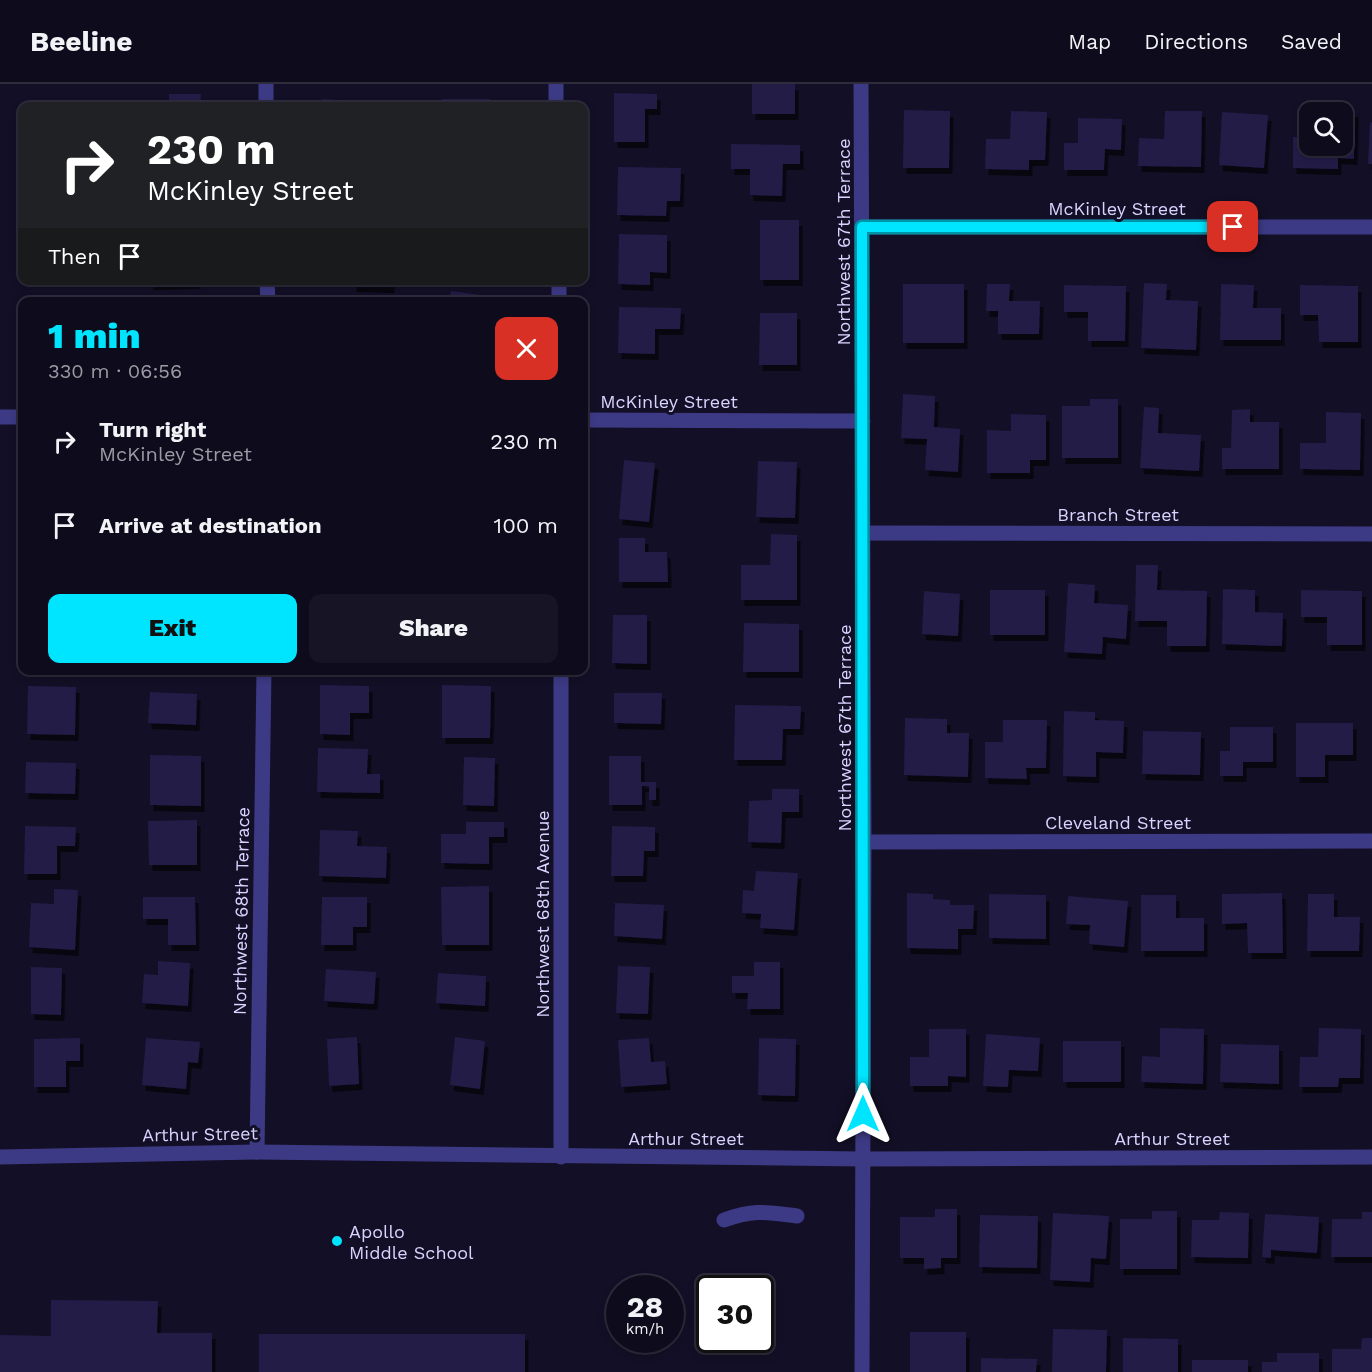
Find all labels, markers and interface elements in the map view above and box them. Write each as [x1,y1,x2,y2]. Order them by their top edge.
text: Beeline [30,25,132,58]
text: Map [1068,29,1111,54]
text: Directions [1144,29,1248,54]
text: Saved [1281,29,1342,54]
map controls [1299,102,1353,156]
button: search [1299,102,1353,156]
text: 230 m [147,125,276,174]
icon: right [48,126,126,204]
street label: Northwest 67th Terrace [833,138,854,346]
text: McKinley Street [147,175,354,207]
street label: McKinley Street [1048,198,1186,219]
pin [1207,201,1258,252]
icon: arrive [1216,210,1249,243]
icon: arrive [113,240,146,273]
text: Then [48,244,101,269]
text: 1 min [48,315,141,357]
button: close [495,317,558,380]
text: 330 m · 06:56 [48,359,182,383]
street label: McKinley Street [600,391,738,412]
text: Turn right [99,417,206,442]
icon: right [48,425,81,458]
text: 230 m [490,429,558,454]
text: McKinley Street [99,442,252,466]
street label: Branch Street [1057,504,1179,525]
icon: arrive [48,509,81,542]
text: Arrive at destination [99,513,322,538]
text: 100 m [494,513,558,538]
button: Exit [48,594,297,663]
button: Share [309,594,558,663]
street label: Northwest 67th Terrace [834,624,855,832]
street label: Northwest 68th Terrace [229,807,253,1015]
street label: Northwest 68th Avenue [532,810,553,1018]
street label: Cleveland Street [1045,812,1192,833]
position arrow [831,1082,895,1146]
street label: Arthur Street [142,1122,258,1146]
street label: Arthur Street [628,1128,744,1149]
street label: Arthur Street [1114,1128,1230,1149]
place label: Apollo Middle School [349,1221,474,1263]
marker: Apollo Middle School [330,1234,344,1248]
speed limit sign: 30 [696,1275,774,1353]
text: 28 [627,1289,663,1324]
text: km/h [626,1320,664,1338]

